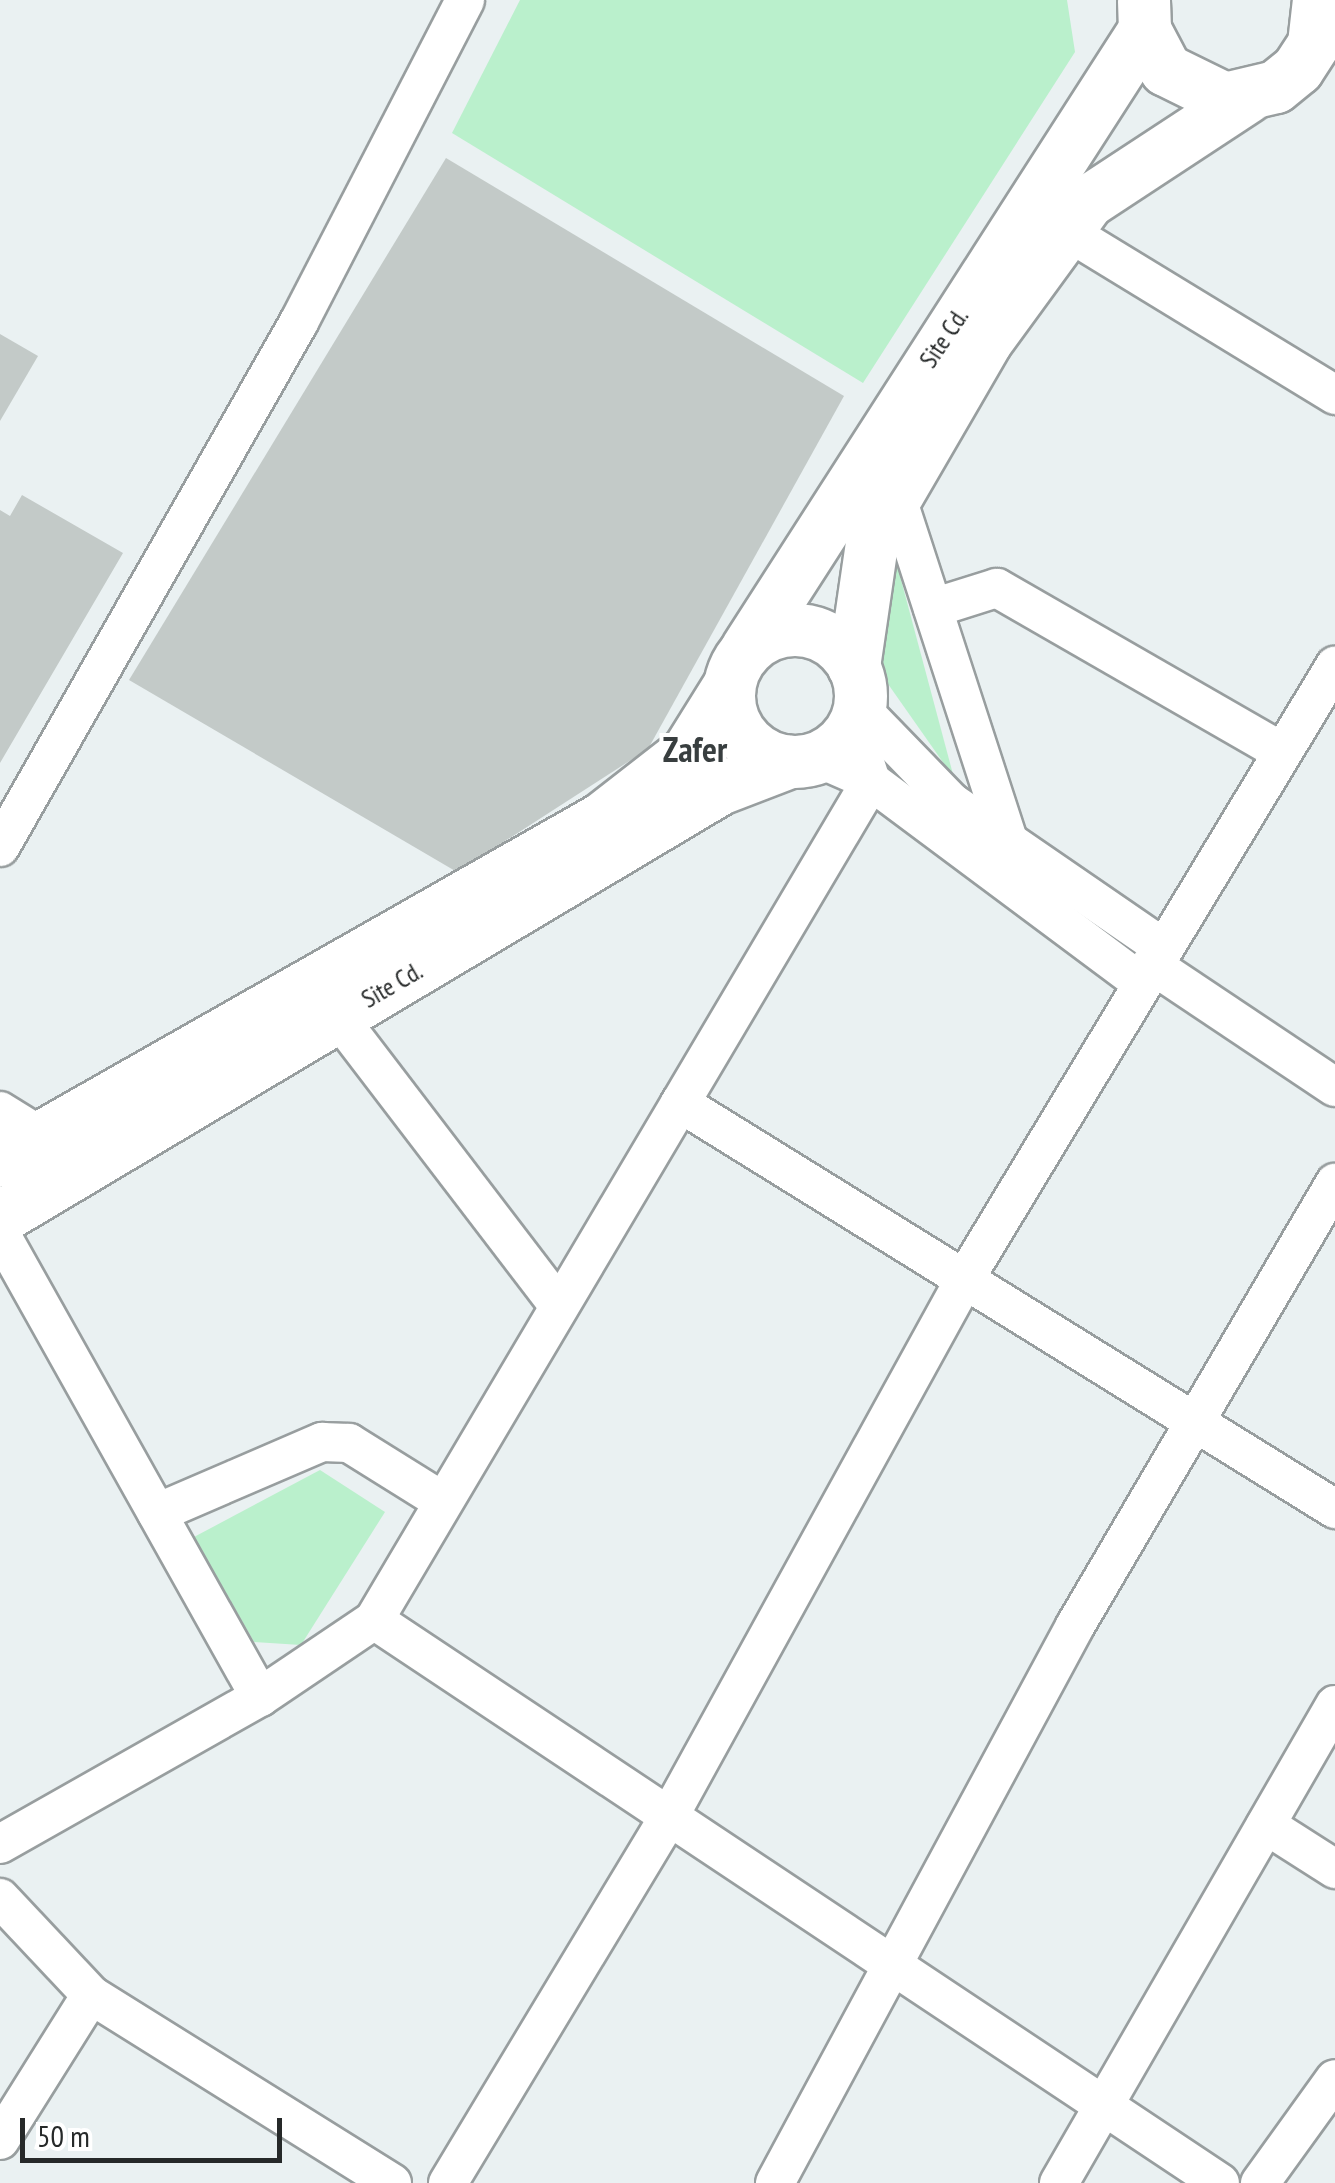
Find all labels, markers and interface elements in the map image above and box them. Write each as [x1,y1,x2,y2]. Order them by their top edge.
street label: Site Cd. [913,303,975,373]
district label: Zafer [663,728,727,770]
street label: Site Cd. [356,956,428,1014]
scale bar [25,2098,288,2160]
text: 50 m [37,2116,90,2155]

